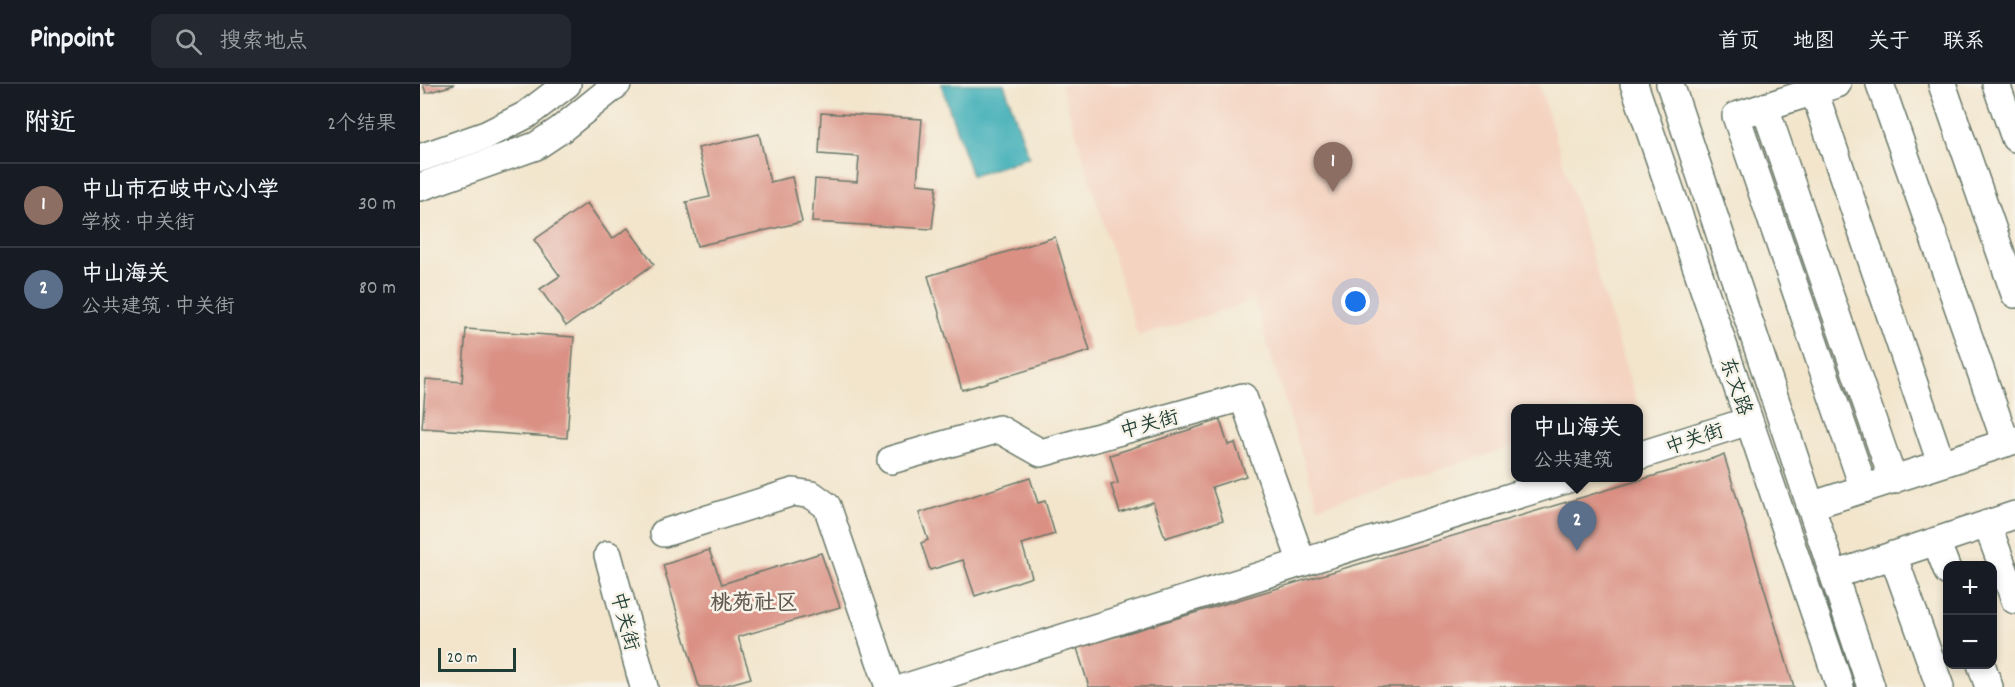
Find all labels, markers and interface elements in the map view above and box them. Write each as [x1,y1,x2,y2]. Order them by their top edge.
search box [151,14,571,68]
text: Pinpoint [30,21,115,61]
icon: search [172,25,205,58]
text: 搜索地点 [220,27,308,58]
text: 首页 [1718,28,1760,58]
text: 地图 [1793,28,1835,58]
text: 关于 [1868,28,1910,58]
text: 联系 [1943,28,1985,58]
text: 附近 [24,106,76,143]
text: 2个结果 [327,111,396,139]
pin: 1 [1314,142,1352,192]
text: 中山市石岐中心小学 [81,176,279,207]
text: 1 [41,191,46,219]
text: 30 m [358,191,396,219]
text: 学校 · 中关街 [81,210,195,238]
text: 中山海关 [81,260,169,291]
text: 2 [39,275,48,303]
text: 80 m [359,275,396,303]
your location [1341,287,1370,316]
text: 公共建筑 · 中关街 [81,294,235,322]
street label: 东文路 [1711,354,1757,421]
popup [1511,404,1643,482]
street label: 中关街 [1117,405,1182,447]
text: 中山海关 [1533,414,1621,445]
street label: 中关街 [1662,418,1728,463]
text: 公共建筑 [1533,448,1613,476]
pin: 2 [1558,502,1596,551]
map controls [1943,561,1997,669]
button: + [1943,561,1997,615]
street label: 中关街 [602,589,644,654]
district label: 桃苑社区 [710,589,798,620]
button: − [1943,615,1997,669]
scale bar [438,645,516,672]
text: 20 m [447,647,477,670]

